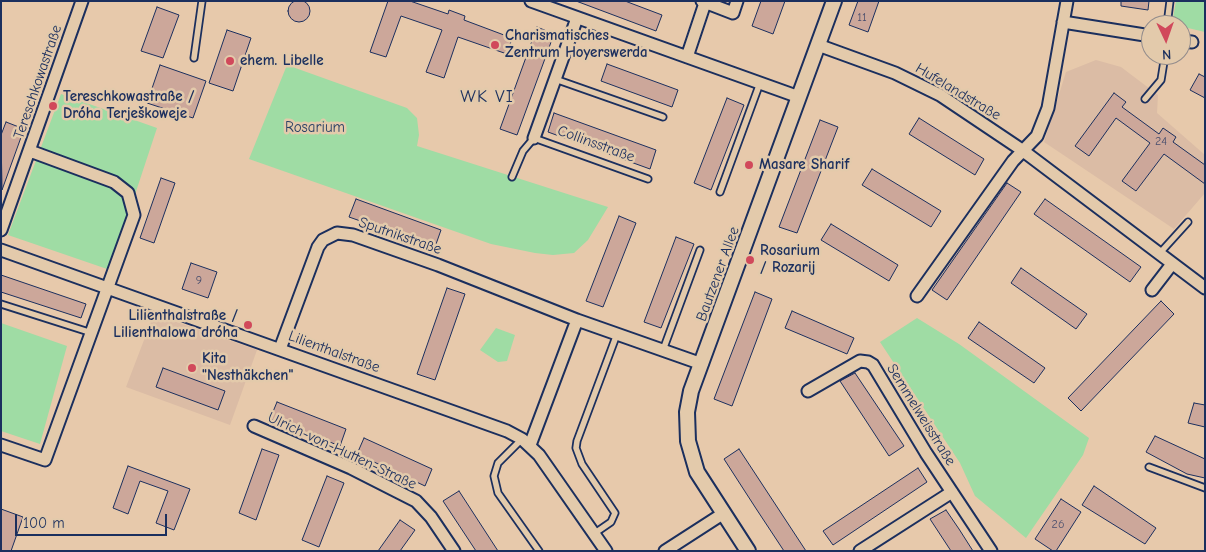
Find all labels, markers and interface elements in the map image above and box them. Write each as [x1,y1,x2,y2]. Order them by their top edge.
house number: 11 [857,11,867,25]
north arrow [1141,15,1191,65]
street label: Tereschkowastraße [10,23,66,141]
place label: Charismatisches Zentrum Hoyerswerda [505,27,648,62]
marker: Charismatisches Zentrum Hoyerswerda [489,39,501,51]
text: N [1162,46,1172,63]
place label: ehem. Libelle [240,52,324,70]
marker: ehem. Libelle [224,55,236,67]
street label: Hufelandstraße [912,59,1004,125]
district label: WK VI [460,86,514,108]
place label: Tereschkowastraße / Dróha Terješkoweje [63,88,195,123]
marker: Tereschkowastraße / Dróha Terješkoweje [47,100,59,112]
park label: Rosarium [285,119,345,137]
street label: Collinsstraße [555,122,637,166]
house number: 24 [1155,135,1167,149]
place label: Masare Sharif [759,156,849,174]
marker: Masare Sharif [743,159,755,171]
street label: Sputnikstraße [356,213,444,259]
street label: Bautzener Allee [692,224,744,324]
place label: Rosarium / Rozarij [760,242,820,277]
marker: Rosarium / Rozarij [744,254,756,266]
house number: 9 [196,274,202,288]
place label: Lilienthalstraße / Lilienthalowa dróha [113,307,238,342]
marker: Lilienthalstraße / Lilienthalowa dróha [242,319,254,331]
street label: Lilienthalstraße [286,327,382,377]
place label: Kita "Nesthäkchen" [202,350,293,385]
street label: Semmelweisstraße [882,361,960,469]
marker: Kita "Nesthäkchen" [186,362,198,374]
street label: Ulrich-von-Hutten-Straße [265,409,419,493]
scale bar [18,504,170,536]
text: 100 m [23,514,65,532]
house number: 26 [1052,518,1064,532]

